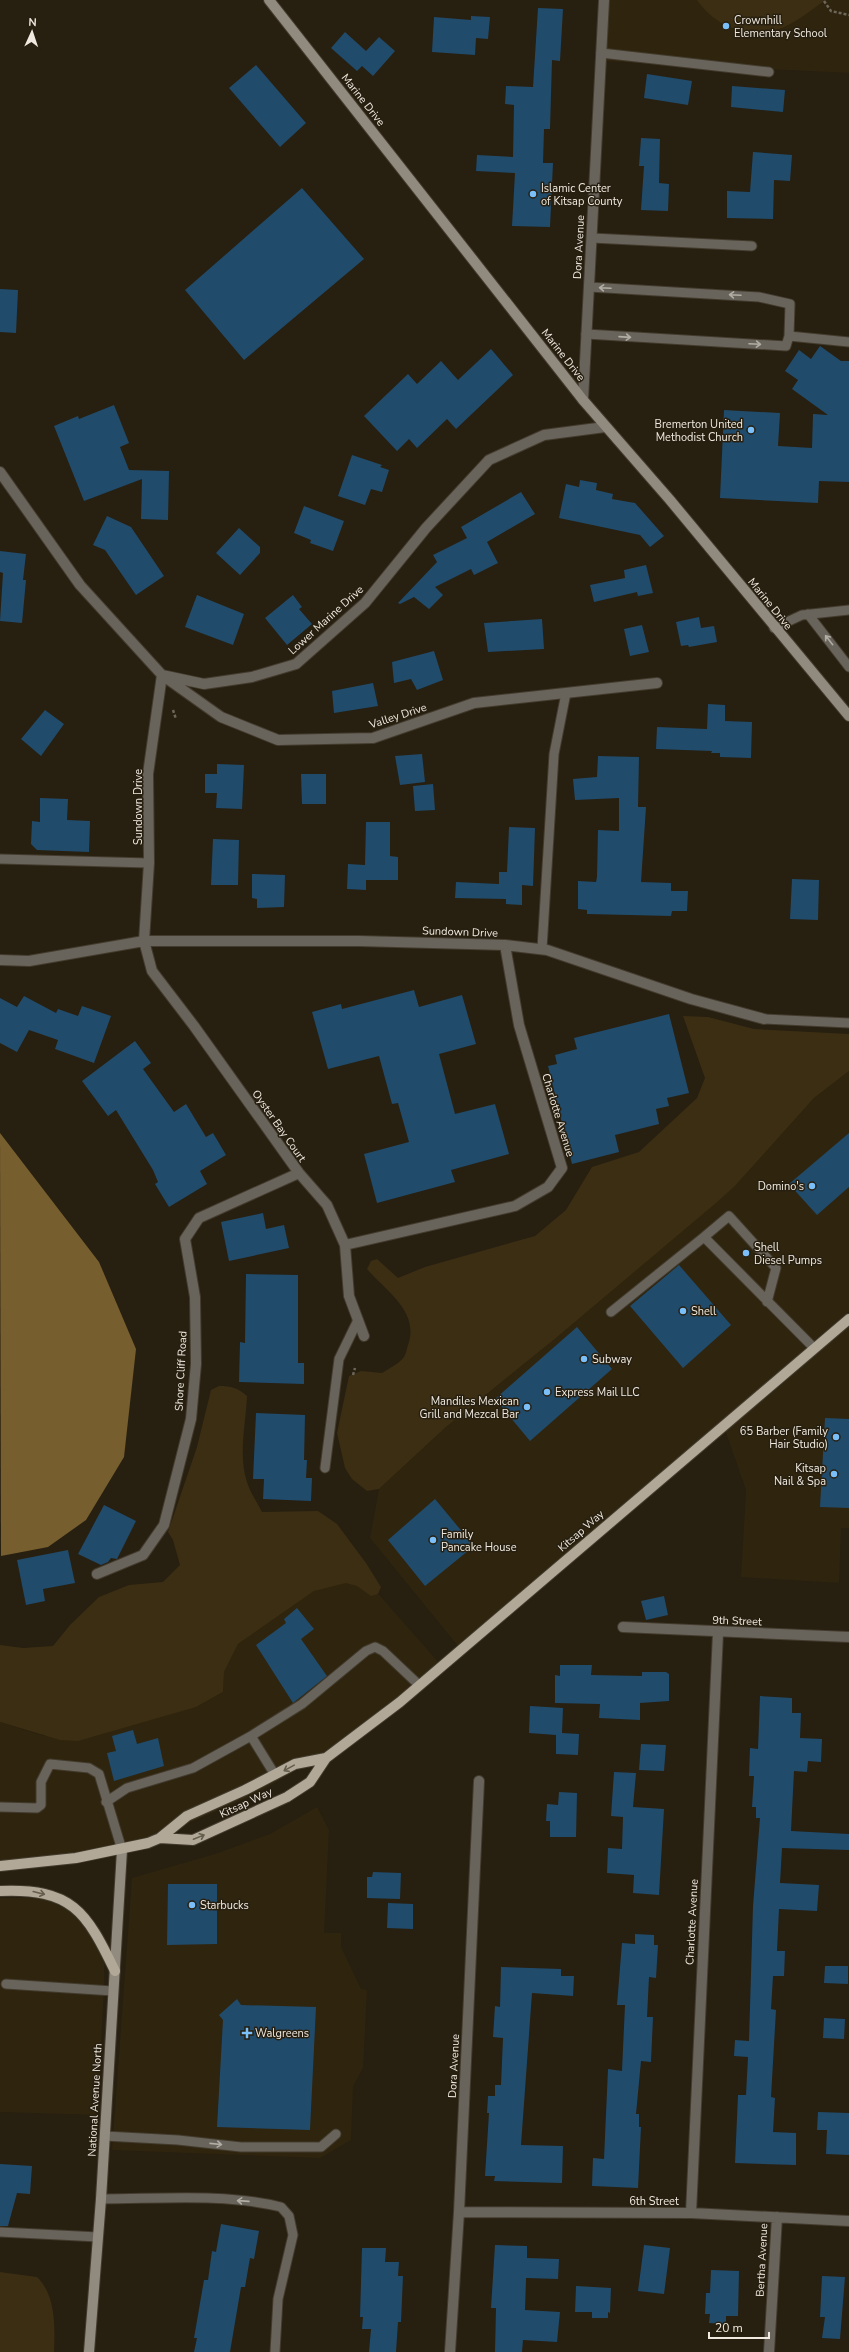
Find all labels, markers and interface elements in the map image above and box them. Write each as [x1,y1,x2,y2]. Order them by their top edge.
north arrow [12,12,52,52]
place label: Crownhill Elementary School [734,13,828,41]
text: N [28,15,37,30]
marker: Crownhill Elementary School [721,21,731,31]
street label: Marine Drive [338,71,388,129]
place label: Islamic Center of Kitsap County [541,181,623,209]
marker: Islamic Center of Kitsap County [528,189,538,199]
street label: Dora Avenue [570,214,588,279]
one-way arrow [599,284,612,291]
one-way arrow [729,292,742,299]
street label: Marine Drive [538,326,588,384]
one-way arrow [618,333,631,340]
one-way arrow [748,340,761,348]
place label: Bremerton United Methodist Church [654,417,743,445]
marker: Bremerton United Methodist Church [746,425,756,435]
street label: Marine Drive [744,575,796,633]
street label: Lower Marine Drive [285,582,367,658]
one-way arrow [824,635,833,646]
street label: Valley Drive [366,700,429,733]
street label: Sundown Drive [131,769,146,845]
street label: Sundown Drive [422,923,498,941]
street label: Charlotte Avenue [538,1072,578,1159]
street label: Oyster Bay Court [249,1087,310,1165]
place label: Domino's [758,1179,804,1194]
marker: Domino's [807,1181,817,1191]
place label: Shell Diesel Pumps [754,1240,822,1268]
marker: Shell Diesel Pumps [741,1248,751,1258]
place label: Shell [691,1304,717,1319]
marker: Shell [678,1306,688,1316]
street label: Shore Cliff Road [171,1330,191,1412]
place label: Subway [592,1352,632,1367]
marker: Subway [579,1354,589,1364]
place label: Express Mail LLC [555,1385,640,1400]
marker: Express Mail LLC [542,1387,552,1397]
place label: Mandiles Mexican Grill and Mezcal Bar [419,1394,519,1422]
marker: Mandiles Mexican Grill and Mezcal Bar [522,1402,532,1412]
place label: 65 Barber (Family Hair Studio) [740,1424,828,1452]
marker: 65 Barber (Family Hair Studio) [831,1432,841,1442]
place label: Kitsap Nail & Spa [774,1461,826,1489]
marker: Kitsap Nail & Spa [829,1469,839,1479]
street label: Kitsap Way [555,1507,608,1555]
place label: Family Pancake House [441,1527,517,1555]
marker: Family Pancake House [428,1535,438,1545]
street label: 9th Street [712,1613,762,1629]
one-way arrow [283,1764,295,1772]
street label: Kitsap Way [217,1784,275,1822]
one-way arrow [192,1833,204,1841]
street label: Charlotte Avenue [682,1878,702,1965]
one-way arrow [32,1889,45,1897]
place label: Starbucks [200,1898,249,1913]
marker: Starbucks [187,1900,197,1910]
place label: Walgreens [255,2026,309,2041]
marker: Walgreens [242,2028,252,2038]
street label: Dora Avenue [445,2033,463,2098]
street label: National Avenue North [85,2043,105,2157]
one-way arrow [209,2141,222,2148]
street label: 6th Street [629,2194,679,2209]
one-way arrow [237,2197,250,2204]
street label: Bertha Avenue [753,2223,771,2297]
scale bar [709,2314,769,2340]
text: 20 m [715,2320,743,2336]

